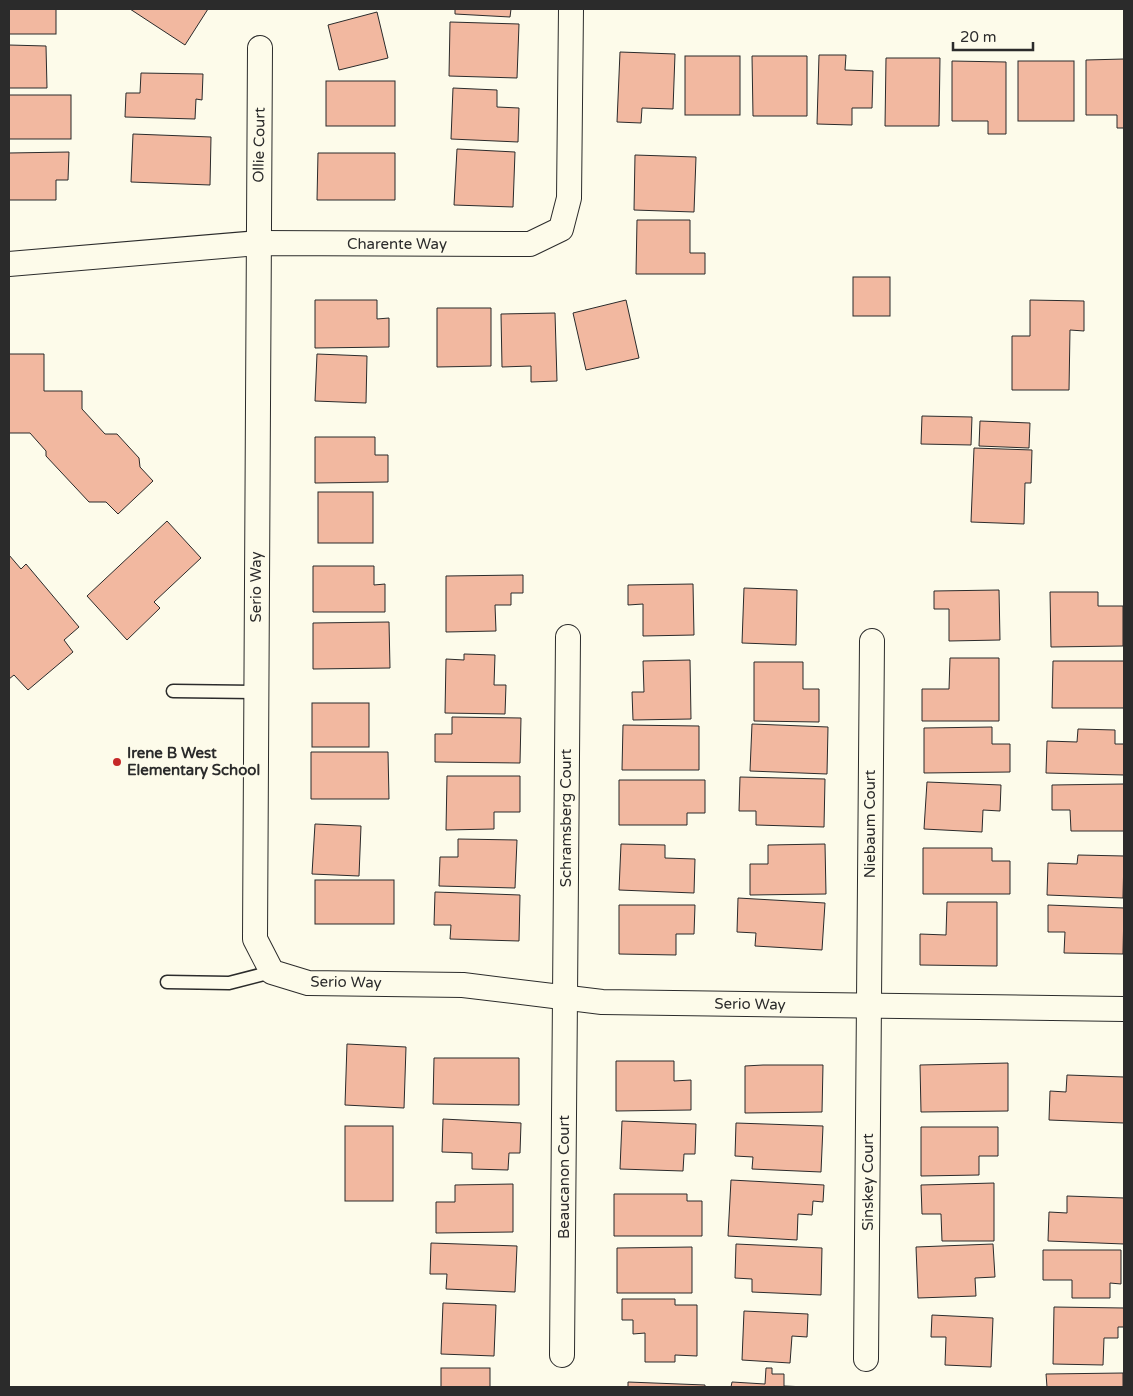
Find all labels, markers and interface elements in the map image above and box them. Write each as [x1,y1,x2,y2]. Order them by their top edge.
scale bar [953,20,1033,52]
text: 20 m [960,28,997,46]
street label: Ollie Court [249,107,269,183]
street label: Charente Way [347,235,447,253]
street label: Serio Way [247,551,265,623]
place label: Irene B West Elementary School [127,744,260,780]
street label: Schramsberg Court [557,749,575,887]
marker: Irene B West Elementary School [111,756,123,768]
street label: Niebaum Court [861,769,879,878]
street label: Serio Way [310,972,382,992]
street label: Serio Way [714,994,786,1014]
street label: Beaucanon Court [555,1115,573,1239]
street label: Sinskey Court [859,1133,877,1231]

